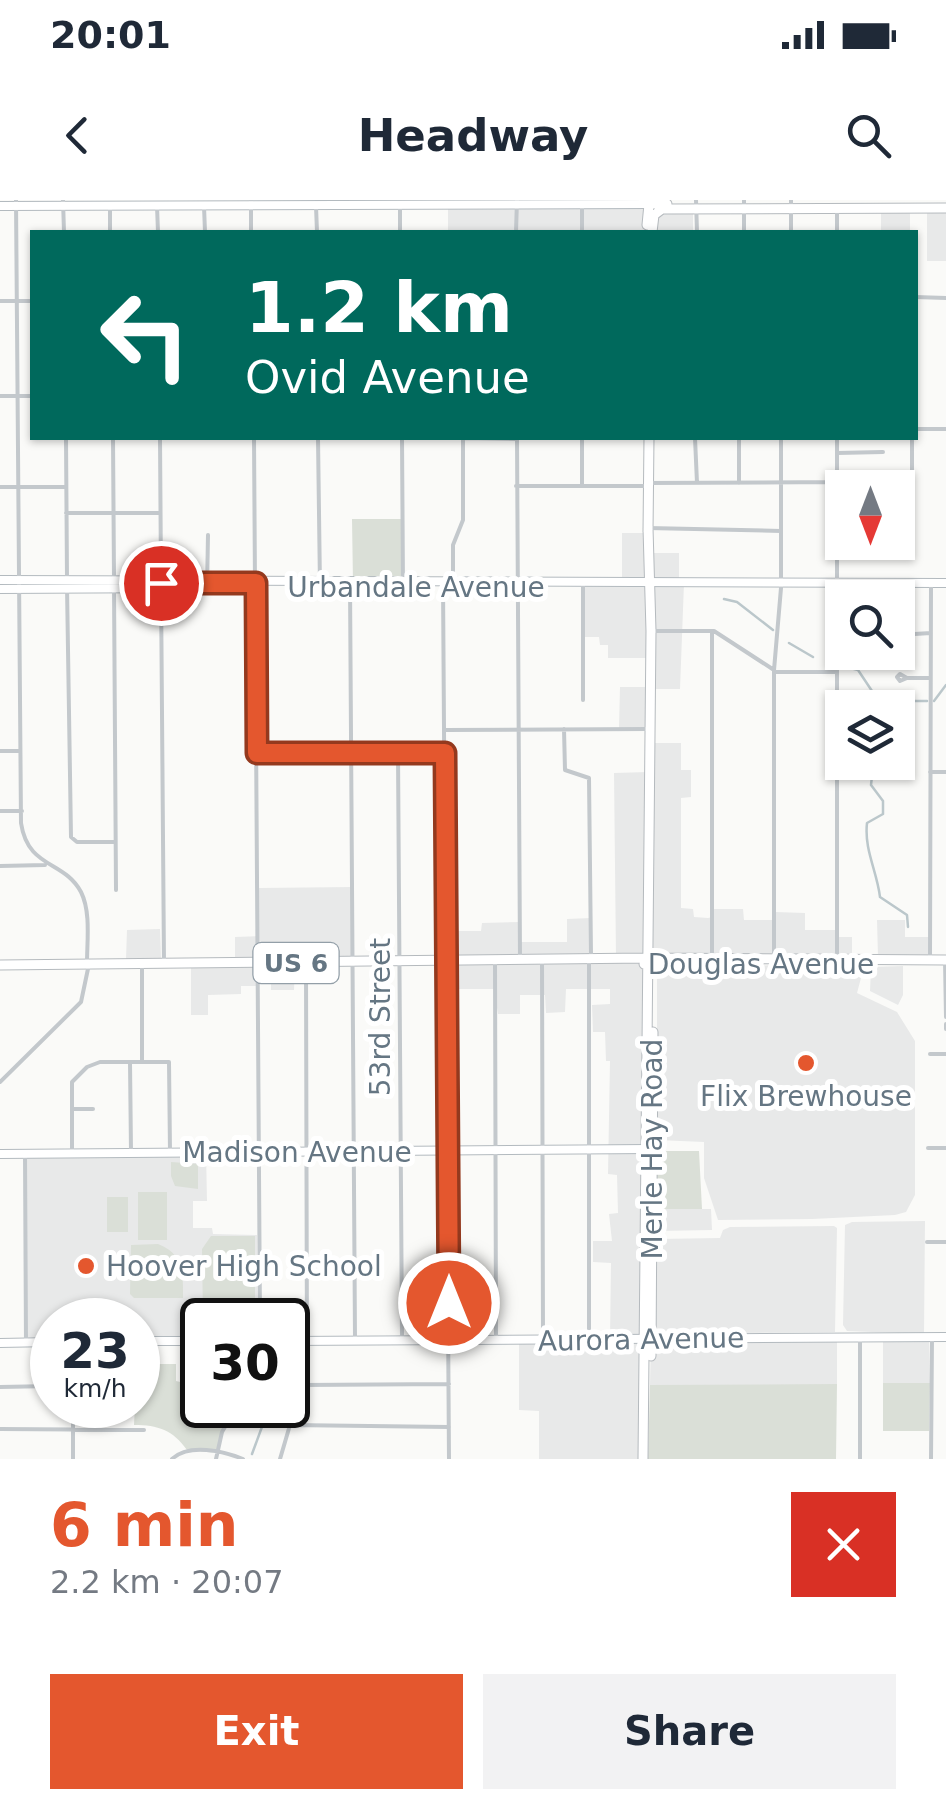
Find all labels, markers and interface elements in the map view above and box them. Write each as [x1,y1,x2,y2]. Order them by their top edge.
text: 20:01 [50,13,171,57]
icon: back [50,108,105,163]
icon: search [841,108,896,163]
text: Headway [358,109,588,162]
text: 1.2 km [245,267,513,349]
icon: left [80,270,210,400]
text: Ovid Avenue [245,351,530,404]
north arrow [825,470,915,560]
map controls [825,470,915,780]
pin [119,541,204,626]
icon: arrive [134,556,189,611]
street label: Urbandale Avenue [287,571,545,604]
button: search [825,580,915,670]
button: layers [825,690,915,780]
street label: 53rd Street [364,938,397,1096]
road number: US 6 [254,943,338,983]
street label: Douglas Avenue [648,948,874,981]
street label: Merle Hay Road [636,1039,669,1259]
marker: Flix Brewhouse [795,1052,817,1074]
place label: Flix Brewhouse [700,1080,912,1113]
street label: Madison Avenue [182,1136,412,1169]
place label: Hoover High School [106,1250,382,1283]
position arrow [397,1251,501,1355]
marker: Hoover High School [75,1255,97,1277]
speed limit sign: 30 [180,1298,310,1428]
street label: Aurora Avenue [537,1321,745,1358]
text: 23 [60,1322,130,1380]
text: km/h [63,1374,127,1403]
text: 6 min [50,1490,238,1560]
button: close [791,1492,896,1597]
text: 2.2 km · 20:07 [50,1563,284,1601]
button: Exit [50,1674,463,1789]
button: Share [483,1674,896,1789]

